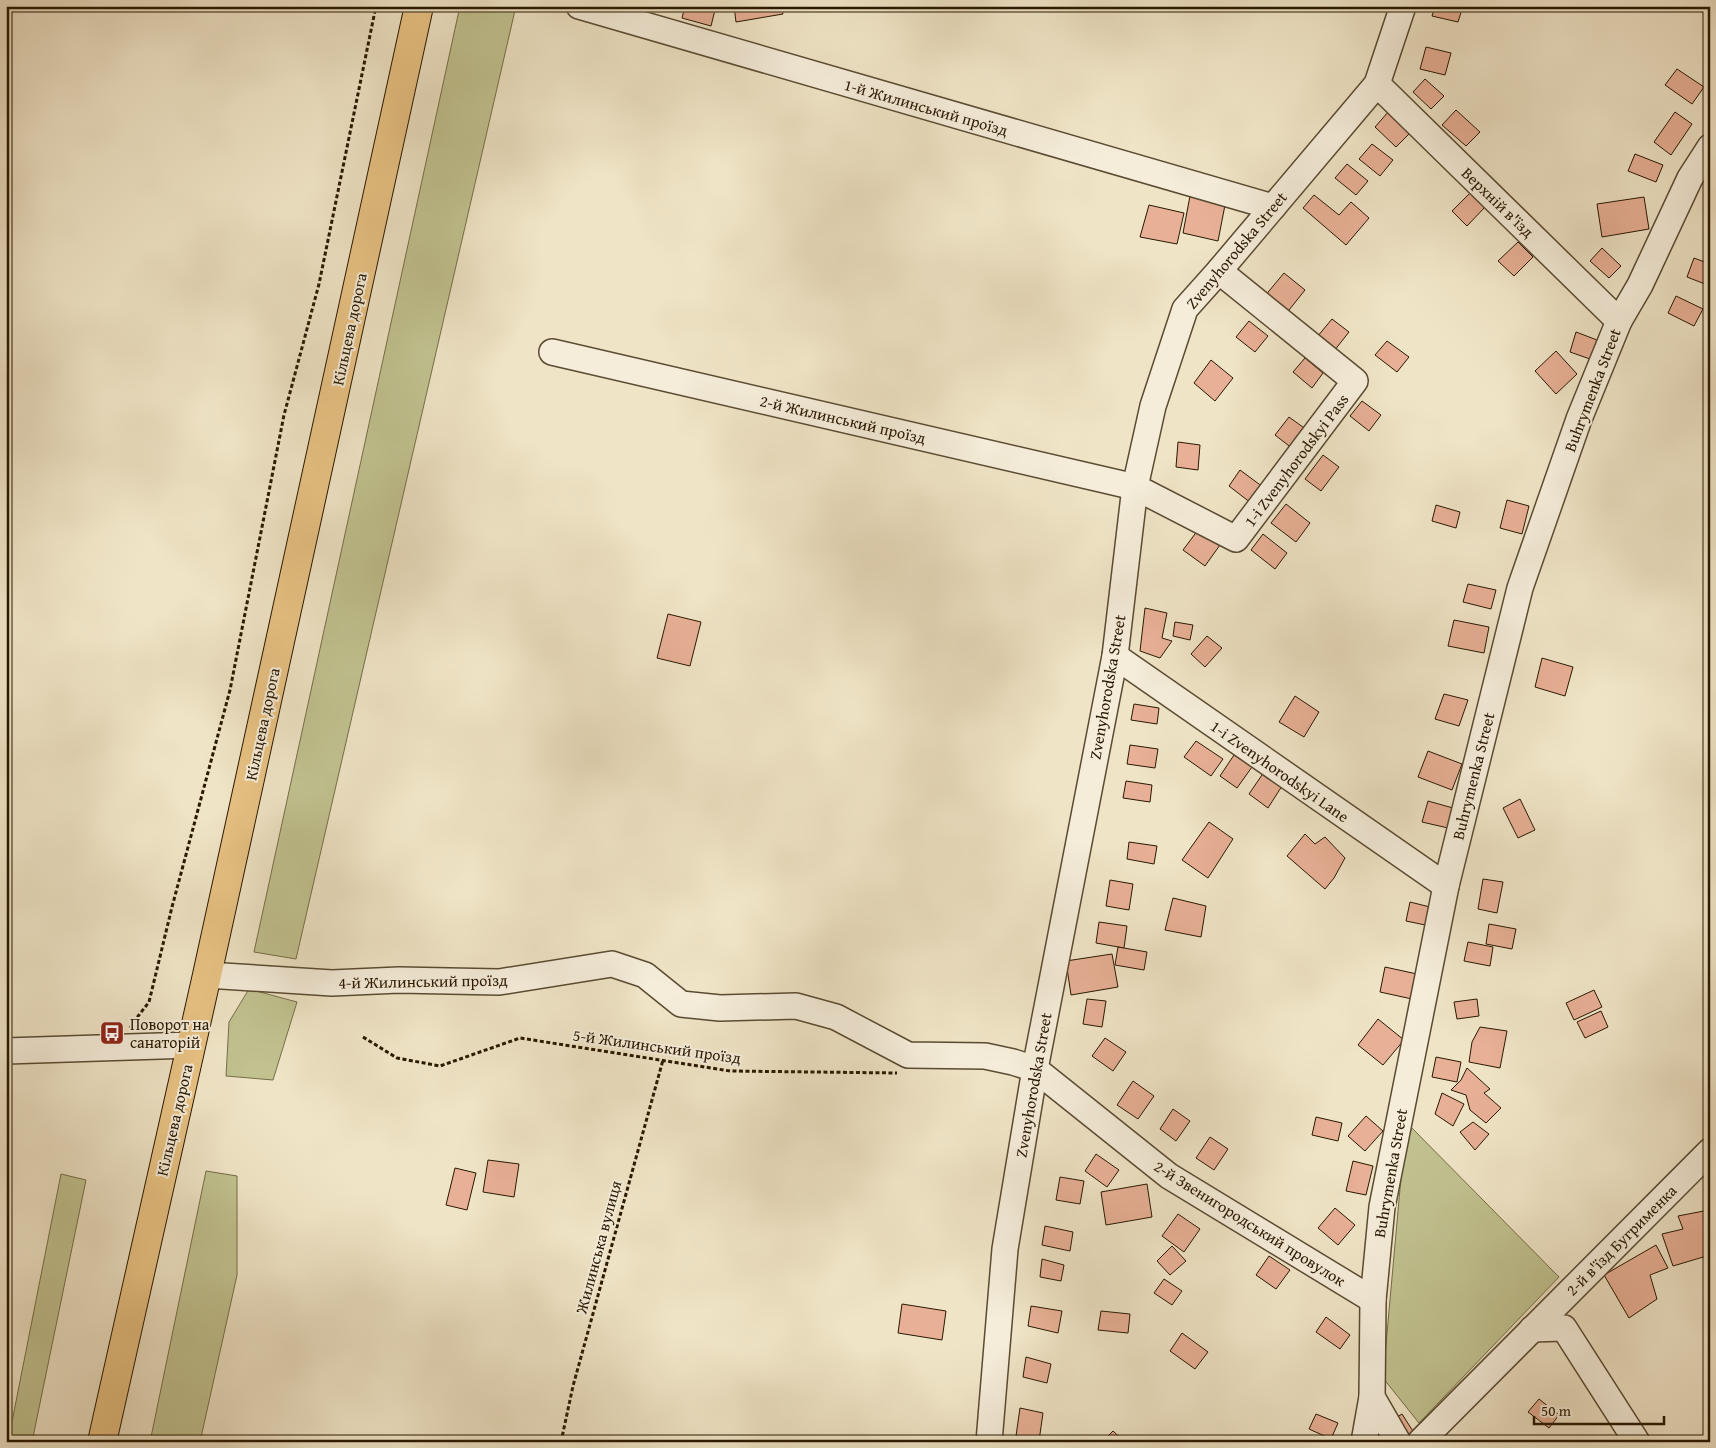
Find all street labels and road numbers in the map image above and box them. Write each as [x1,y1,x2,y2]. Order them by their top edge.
street label: 1-й Жилинський проїзд [841,72,1011,142]
street label: Верхній в'їзд [1456,161,1540,243]
street label: Zvenyhorodska Street [1180,186,1293,314]
street label: Кільцева дорога [325,270,373,387]
street label: Buhrymenka Street [1557,324,1627,455]
street label: 2-й Жилинський проїзд [758,388,929,450]
street label: 1-i Zvenyhorodskyi Pass [1238,388,1354,532]
street label: Zvenyhorodska Street [1082,612,1132,761]
street label: Кільцева дорога [238,665,286,782]
street label: Buhrymenka Street [1446,709,1501,842]
street label: 1-i Zvenyhorodskyi Lane [1206,714,1354,828]
street label: 4-й Жилинський проїзд [338,968,508,994]
street label: Zvenyhorodska Street [1008,1010,1058,1159]
street label: 5-й Жилинський проїзд [571,1022,743,1070]
street label: Кільцева дорога [149,1061,199,1178]
street label: Buhrymenka Street [1367,1106,1413,1239]
street label: 2-й Звенигородський провулок [1150,1154,1351,1292]
street label: Жилинська вулиця [568,1178,627,1317]
street label: 2-й в'їзд Бугрименка [1560,1179,1682,1301]

